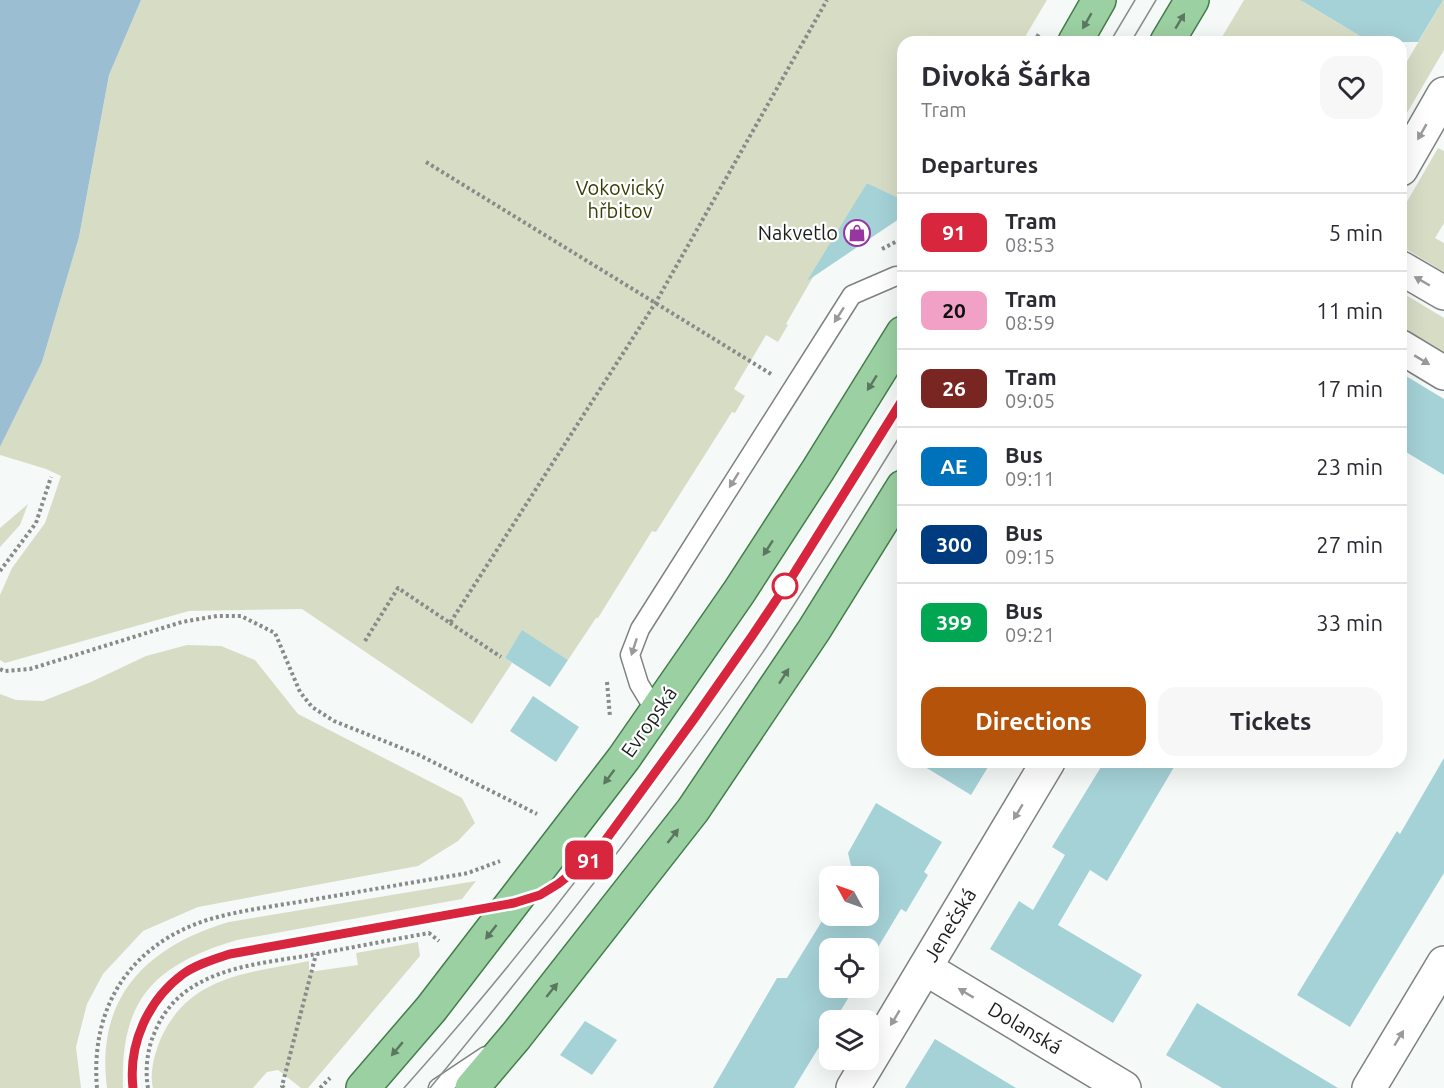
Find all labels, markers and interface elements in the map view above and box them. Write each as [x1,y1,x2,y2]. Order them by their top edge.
one-way arrow [1082,13,1092,30]
one-way arrow [1174,13,1185,29]
button: heart [1320,56,1383,119]
text: Divoká Šárka [921,60,1091,91]
text: Tram [921,98,967,121]
one-way arrow [1418,123,1428,140]
text: Departures [921,152,1038,177]
park label: Vokovický hřbitov [576,176,665,222]
text: Tram [1005,208,1057,233]
shop icon: Nakvetlo [842,218,872,248]
text: 91 [942,220,966,244]
text: 5 min [1329,220,1383,245]
place label: Nakvetlo [758,221,838,244]
text: 08:53 [1005,233,1055,256]
one-way arrow [1414,276,1431,286]
text: Tram [1005,286,1057,311]
text: 20 [942,298,966,322]
text: 11 min [1316,298,1383,323]
one-way arrow [833,307,844,323]
text: 08:59 [1005,311,1055,334]
one-way arrow [1414,355,1431,365]
text: Tram [1005,364,1057,389]
one-way arrow [867,375,878,391]
text: 26 [942,376,966,400]
text: 17 min [1316,376,1383,401]
text: 09:05 [1005,389,1055,412]
text: Bus [1005,442,1043,467]
text: AE [940,454,968,478]
text: 23 min [1316,454,1383,479]
text: 09:11 [1005,467,1055,490]
one-way arrow [729,472,740,488]
text: Bus [1005,520,1043,545]
text: 300 [936,532,972,556]
text: 27 min [1316,532,1383,557]
one-way arrow [763,540,774,556]
text: 09:15 [1005,545,1055,568]
unlabelled marker [772,573,798,599]
text: Bus [1005,598,1043,623]
text: 399 [936,610,972,634]
text: 33 min [1316,610,1383,635]
text: 09:21 [1005,623,1055,646]
one-way arrow [629,638,638,656]
one-way arrow [778,668,789,684]
street label: Evropská [616,682,681,761]
button: Directions [921,687,1146,756]
button: Tickets [1158,687,1383,756]
one-way arrow [603,769,616,785]
one-way arrow [1013,804,1023,821]
one-way arrow [666,829,678,844]
line badge: 91 [562,840,616,880]
text: 91 [577,848,601,872]
north arrow [819,866,879,926]
map controls [819,866,879,1070]
street label: Jenečská [919,884,980,966]
one-way arrow [485,924,497,940]
button: locate [819,938,879,998]
one-way arrow [546,982,559,998]
one-way arrow [958,987,974,998]
street label: Dolanská [984,997,1066,1059]
button: layers [819,1010,879,1070]
one-way arrow [889,1010,900,1026]
one-way arrow [1394,1030,1405,1046]
one-way arrow [391,1041,404,1057]

